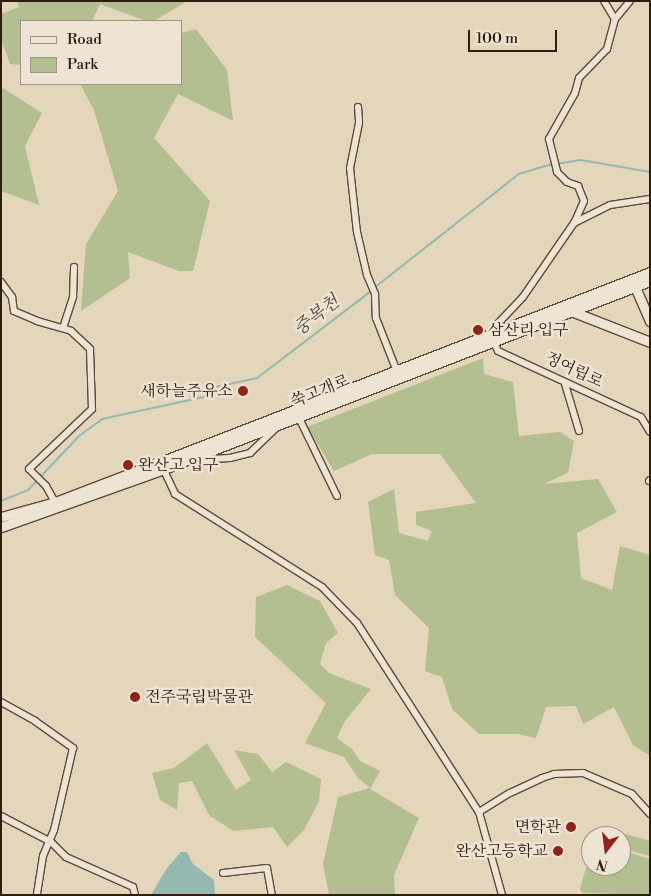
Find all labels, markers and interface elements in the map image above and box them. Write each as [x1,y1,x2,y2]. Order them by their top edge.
legend [20,20,182,85]
scale bar [471,20,560,52]
text: 100 m [476,29,518,48]
text: Road [67,30,102,49]
text: Park [67,55,98,74]
water label: 중복천 [290,291,344,341]
place label: 삼산리 입구 [488,320,569,340]
marker: 삼산리 입구 [472,324,484,336]
street label: 정여립로 [542,348,606,392]
street label: 쑥고개로 [288,371,352,411]
place label: 새하늘주유소 [140,381,233,401]
marker: 새하늘주유소 [237,385,249,397]
place label: 완산고 입구 [138,455,219,475]
marker: 완산고 입구 [122,459,134,471]
place label: 전주국립박물관 [145,687,253,707]
marker: 전주국립박물관 [129,691,141,703]
place label: 면학관 [515,817,561,837]
marker: 면학관 [565,821,577,833]
north arrow [581,826,631,876]
place label: 완산고등학교 [455,841,548,861]
marker: 완산고등학교 [552,845,564,857]
text: N [595,854,610,875]

